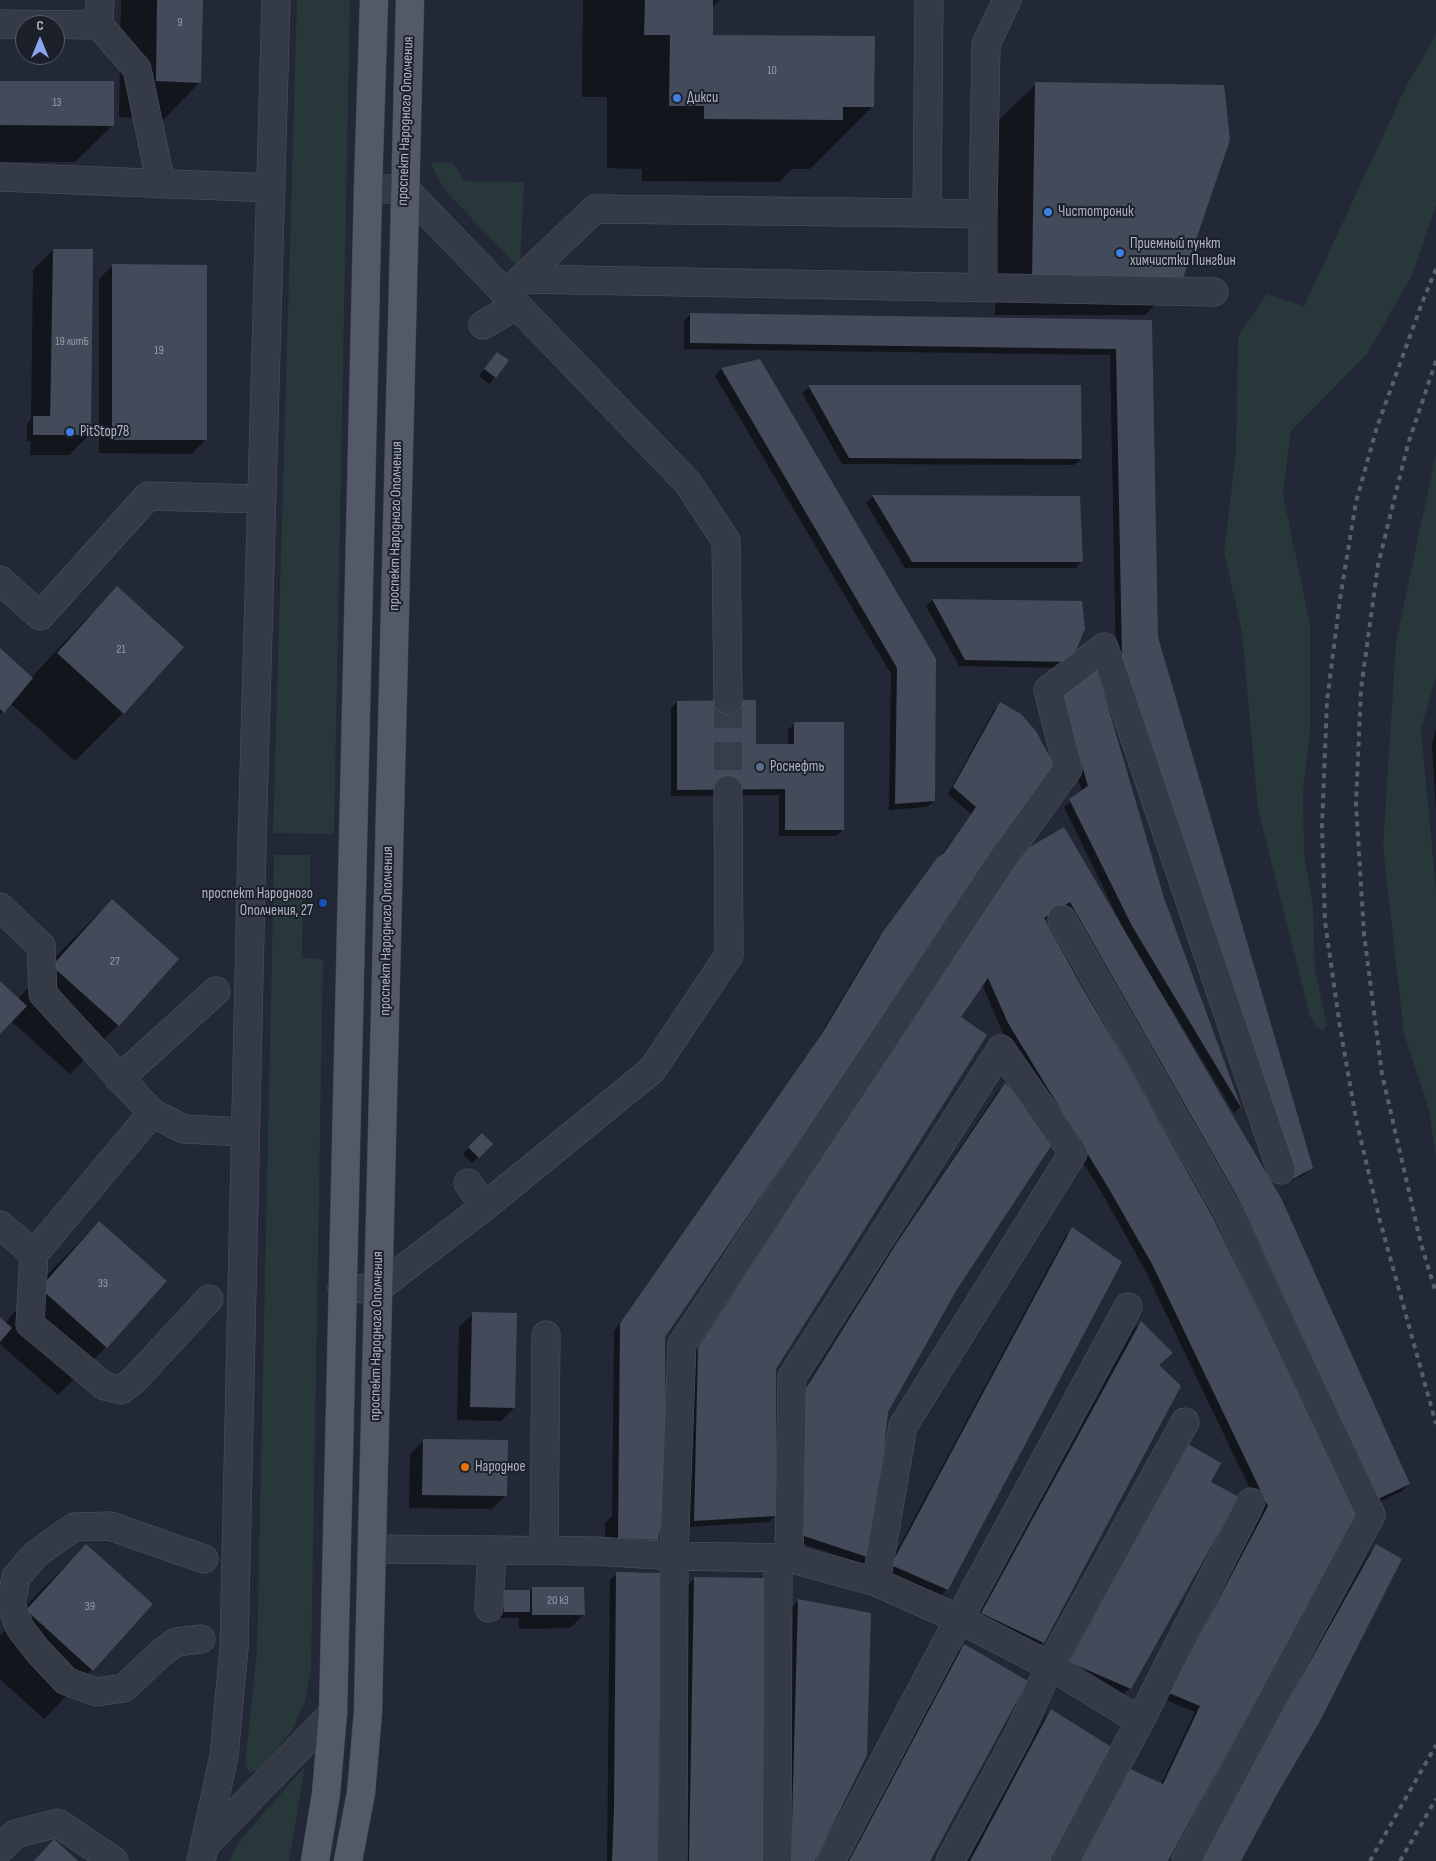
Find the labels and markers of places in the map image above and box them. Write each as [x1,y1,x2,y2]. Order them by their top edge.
place label: Дикси [687,89,718,107]
marker: Дикси [671,92,683,104]
place label: Чистотроник [1058,203,1134,221]
marker: Чистотроник [1042,206,1054,218]
place label: Приемный пункт химчистки Пингвин [1130,235,1236,270]
marker: Приемный пункт химчистки Пингвин [1114,247,1126,259]
place label: PitStop78 [80,423,129,441]
marker: PitStop78 [64,426,76,438]
place label: Роснефть [770,758,824,776]
marker: Роснефть [754,761,766,773]
place label: проспект Народного Ополчения, 27 [202,885,313,920]
marker: проспект Народного Ополчения, 27 [317,897,329,909]
place label: Народное [475,1458,526,1476]
marker: Народное [459,1461,471,1473]

